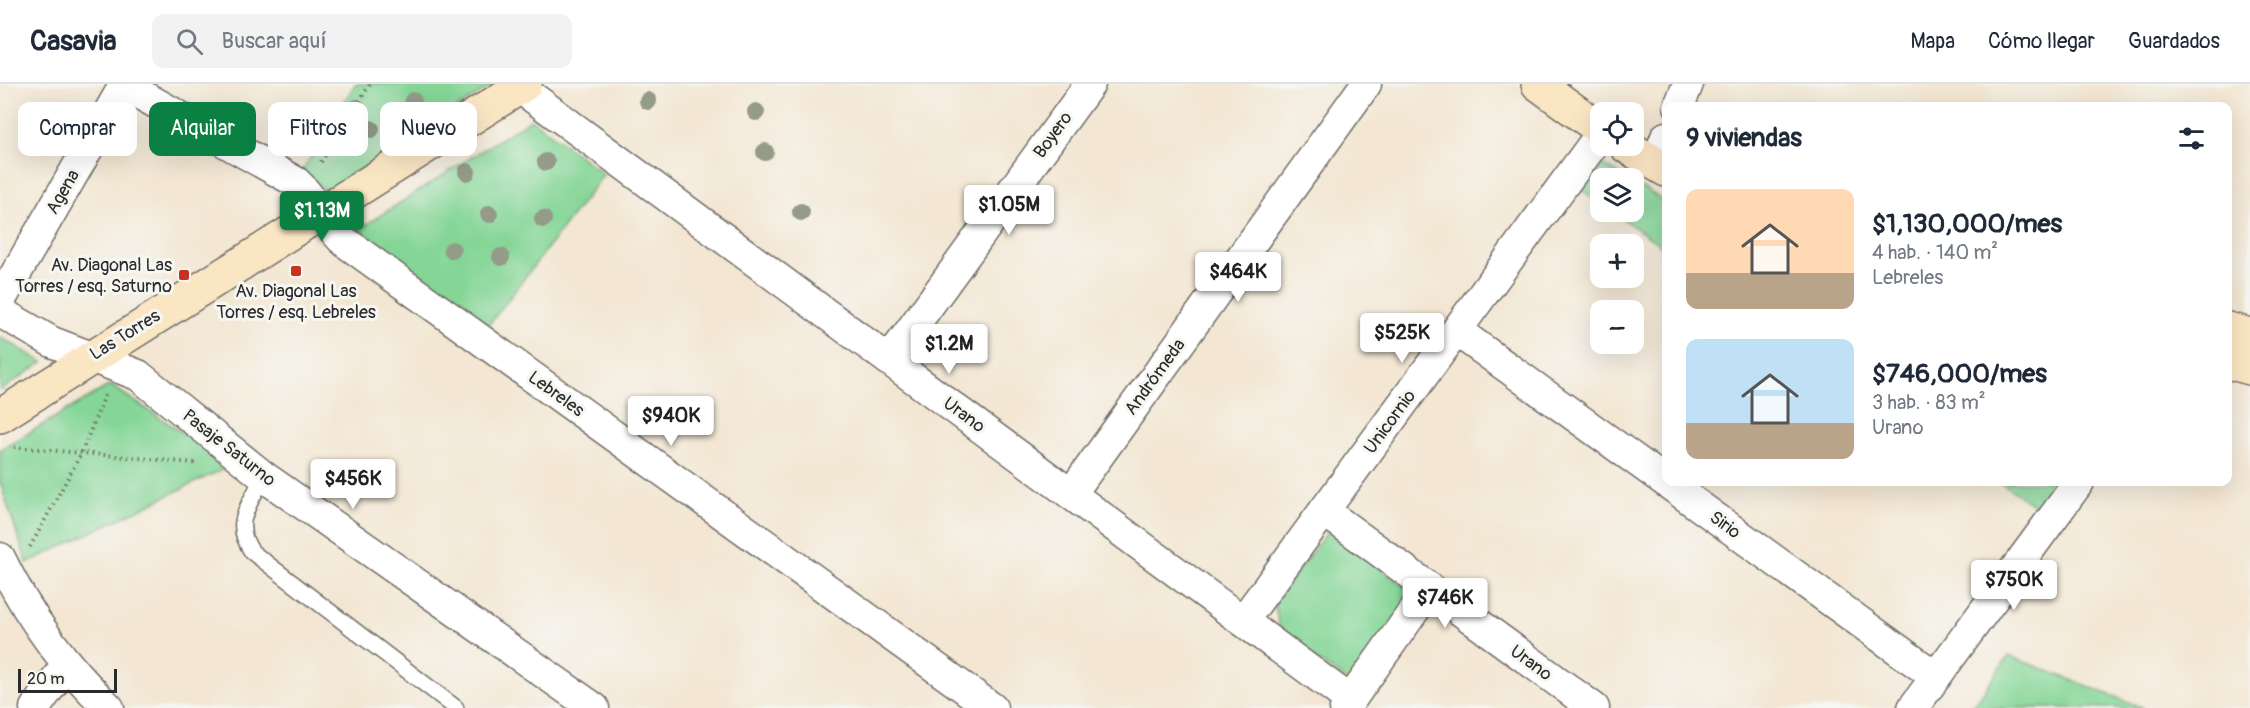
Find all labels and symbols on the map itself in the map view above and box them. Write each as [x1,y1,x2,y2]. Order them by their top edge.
street label: Boyero [1028,107,1078,163]
street label: Agena [41,166,85,218]
pin: $1.05M [960,185,1058,236]
pin: $1.13M [273,191,371,242]
pin: $464K [1196,252,1280,303]
place label: Av. Diagonal Las Torres / esq. Saturno [15,254,172,298]
marker: Av. Diagonal Las Torres / esq. Lebreles [289,264,303,278]
marker: Av. Diagonal Las Torres / esq. Saturno [177,268,191,282]
place label: Av. Diagonal Las Torres / esq. Lebreles [216,280,376,324]
street label: Las Torres [86,304,164,366]
pin: $525K [1360,313,1444,364]
pin: $1.2M [907,324,991,375]
street label: Andrómeda [1120,334,1190,420]
street label: Lebreles [523,366,589,422]
street label: Unicornio [1359,385,1421,459]
street label: Urano [938,392,990,438]
pin: $940K [629,396,713,447]
street label: Pasaje Saturno [178,404,281,492]
pin: $456K [311,459,395,510]
street label: Sirio [1705,506,1745,544]
pin: $750K [1972,560,2056,611]
pin: $746K [1403,578,1487,629]
street label: Urano [1505,640,1557,686]
scale bar [18,666,117,694]

